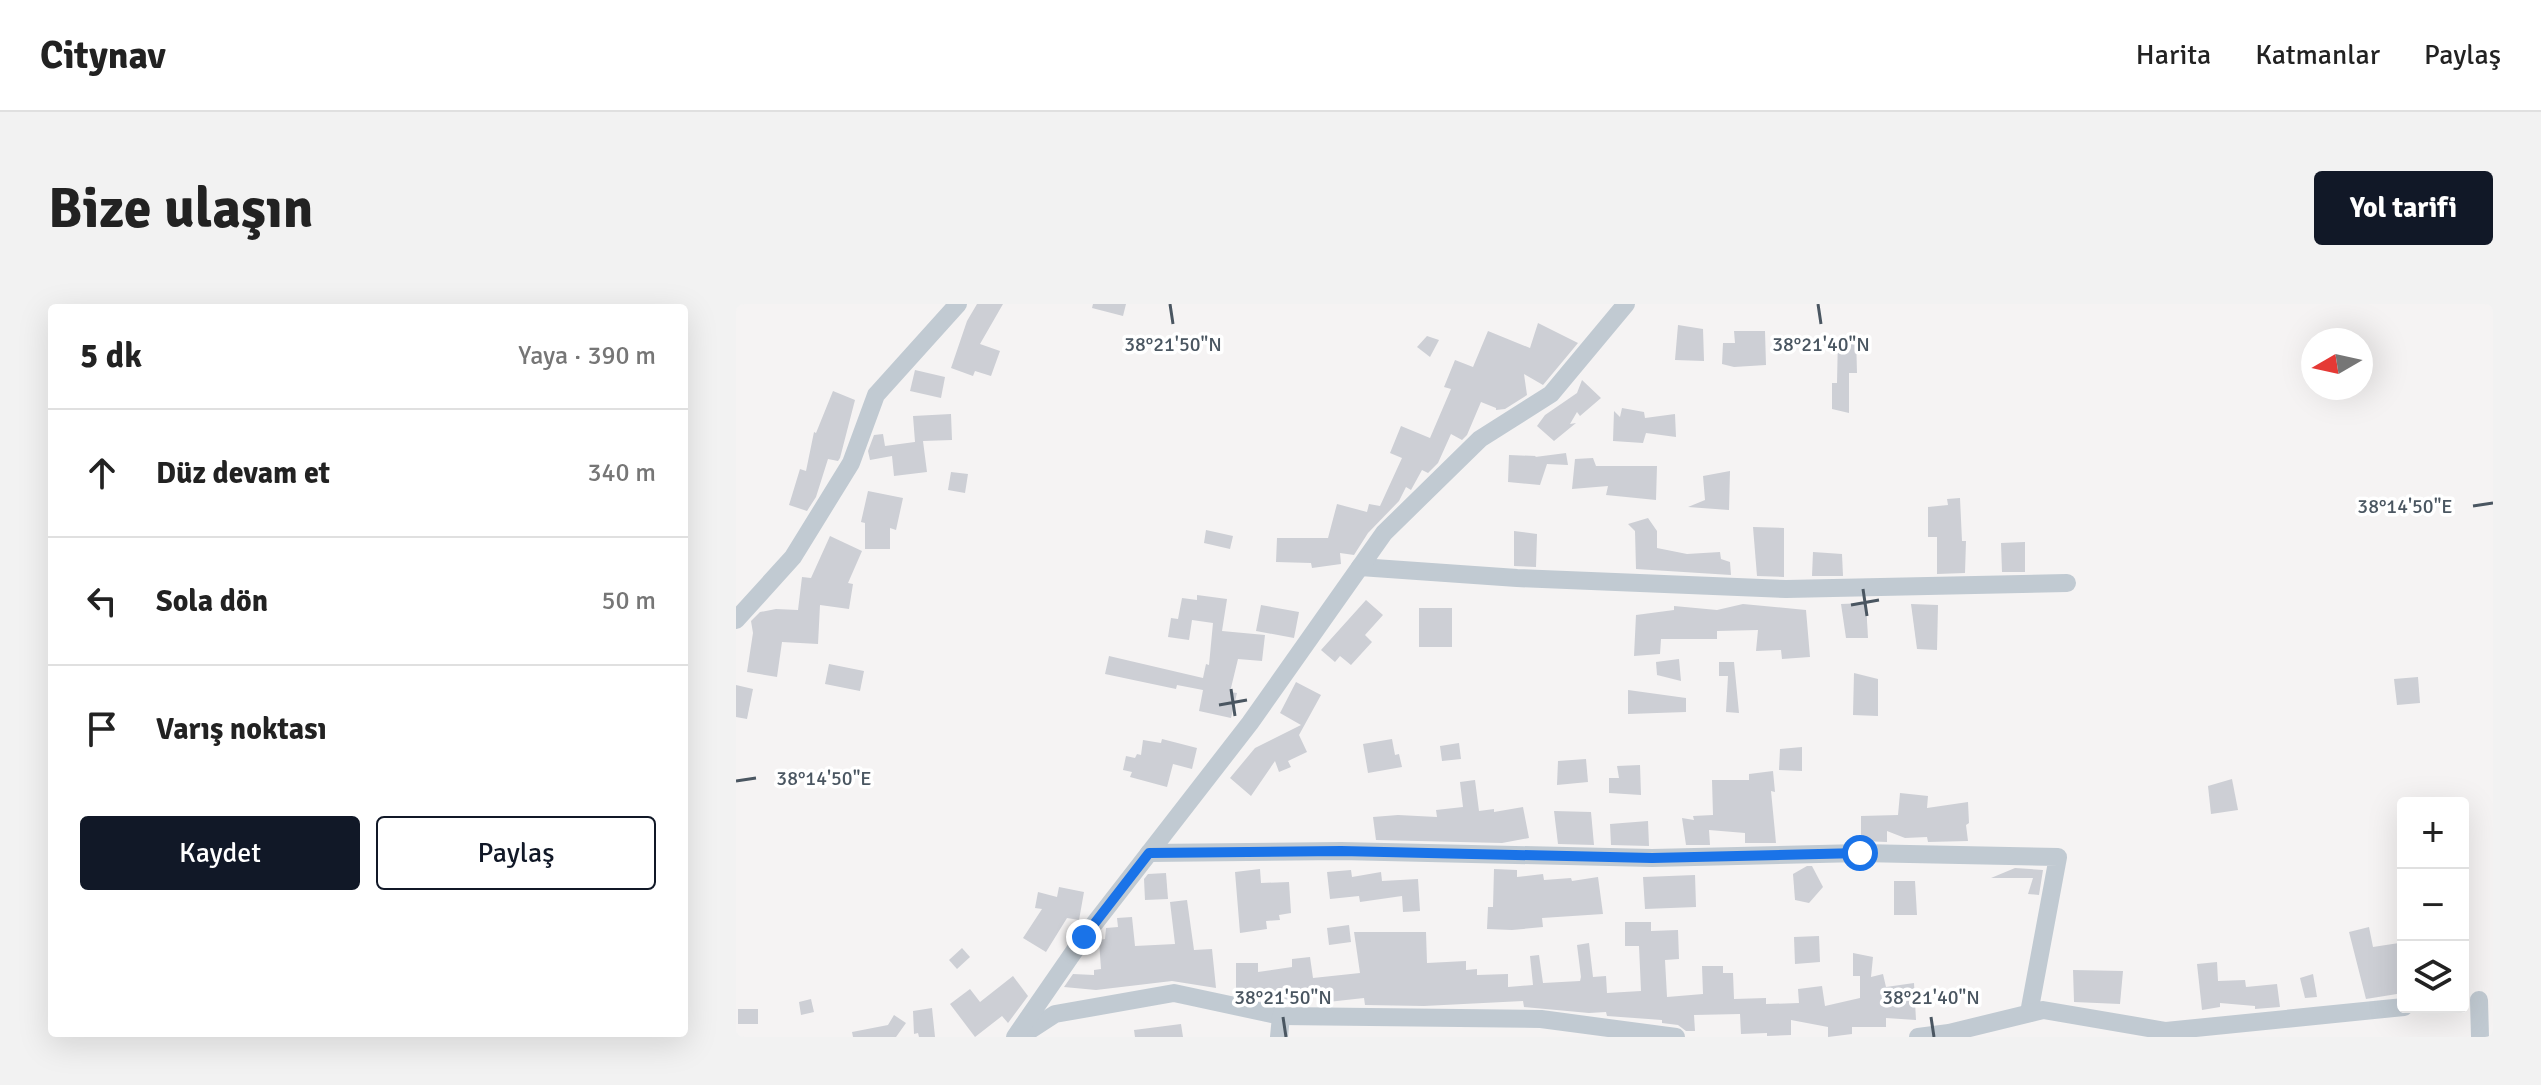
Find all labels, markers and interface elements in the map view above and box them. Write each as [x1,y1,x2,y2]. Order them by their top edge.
text: Citynav [40,32,166,79]
text: Harita [2136,38,2211,72]
text: Katmanlar [2255,38,2380,72]
text: Paylaş [2424,38,2501,72]
button: Yol tarifi [2314,171,2493,245]
text: Bize ulaşın [48,174,313,243]
north arrow [2301,328,2373,400]
text: 38°21'50"N [1124,332,1222,357]
text: 38°21'40"N [1772,332,1870,357]
text: 5 dk [80,335,142,377]
text: Yaya · 390 m [518,340,656,372]
icon: ahead [80,451,124,495]
text: Düz devam et [156,455,330,492]
text: 340 m [587,457,656,489]
text: 38°14'50"E [2357,494,2453,519]
icon: left [80,579,124,623]
text: Sola dön [156,583,268,620]
text: 50 m [601,585,656,617]
icon: arrive [80,707,124,751]
text: Varış noktası [156,711,327,748]
text: 38°14'50"E [776,766,872,791]
map controls [2397,797,2469,1013]
button: + [2397,797,2469,869]
button: Kaydet [80,816,360,890]
button: Paylaş [376,816,656,890]
route start [1842,835,1878,871]
button: − [2397,869,2469,941]
route end [1066,919,1102,955]
button: layers [2397,941,2469,1013]
text: 38°21'50"N [1234,985,1332,1010]
text: 38°21'40"N [1882,985,1980,1010]

